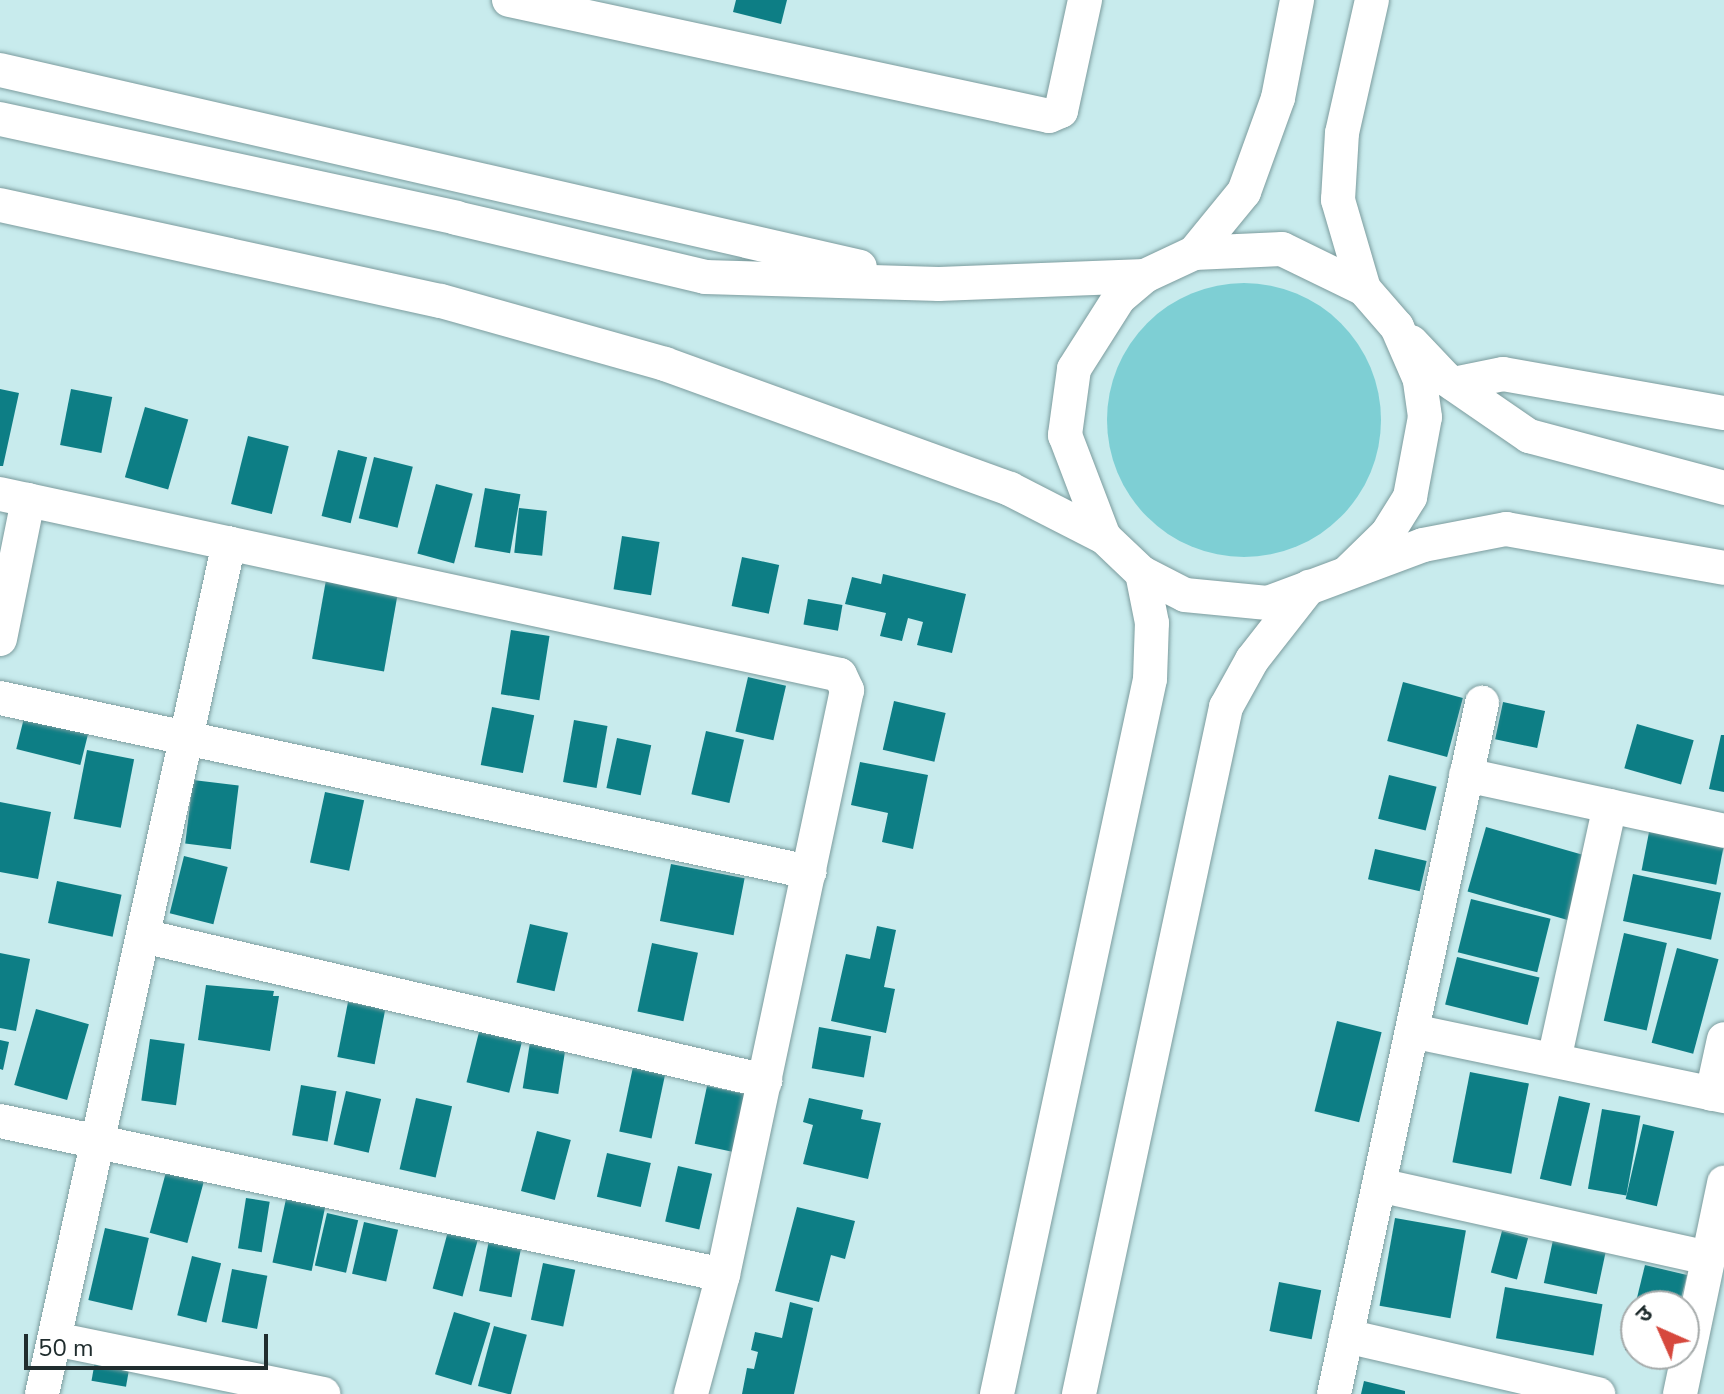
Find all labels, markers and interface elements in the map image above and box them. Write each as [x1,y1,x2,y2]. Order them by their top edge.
north arrow [1620,1290,1700,1370]
text: उ [1629,1299,1660,1330]
scale bar [28,1318,272,1368]
text: 50 m [38,1332,94,1364]

